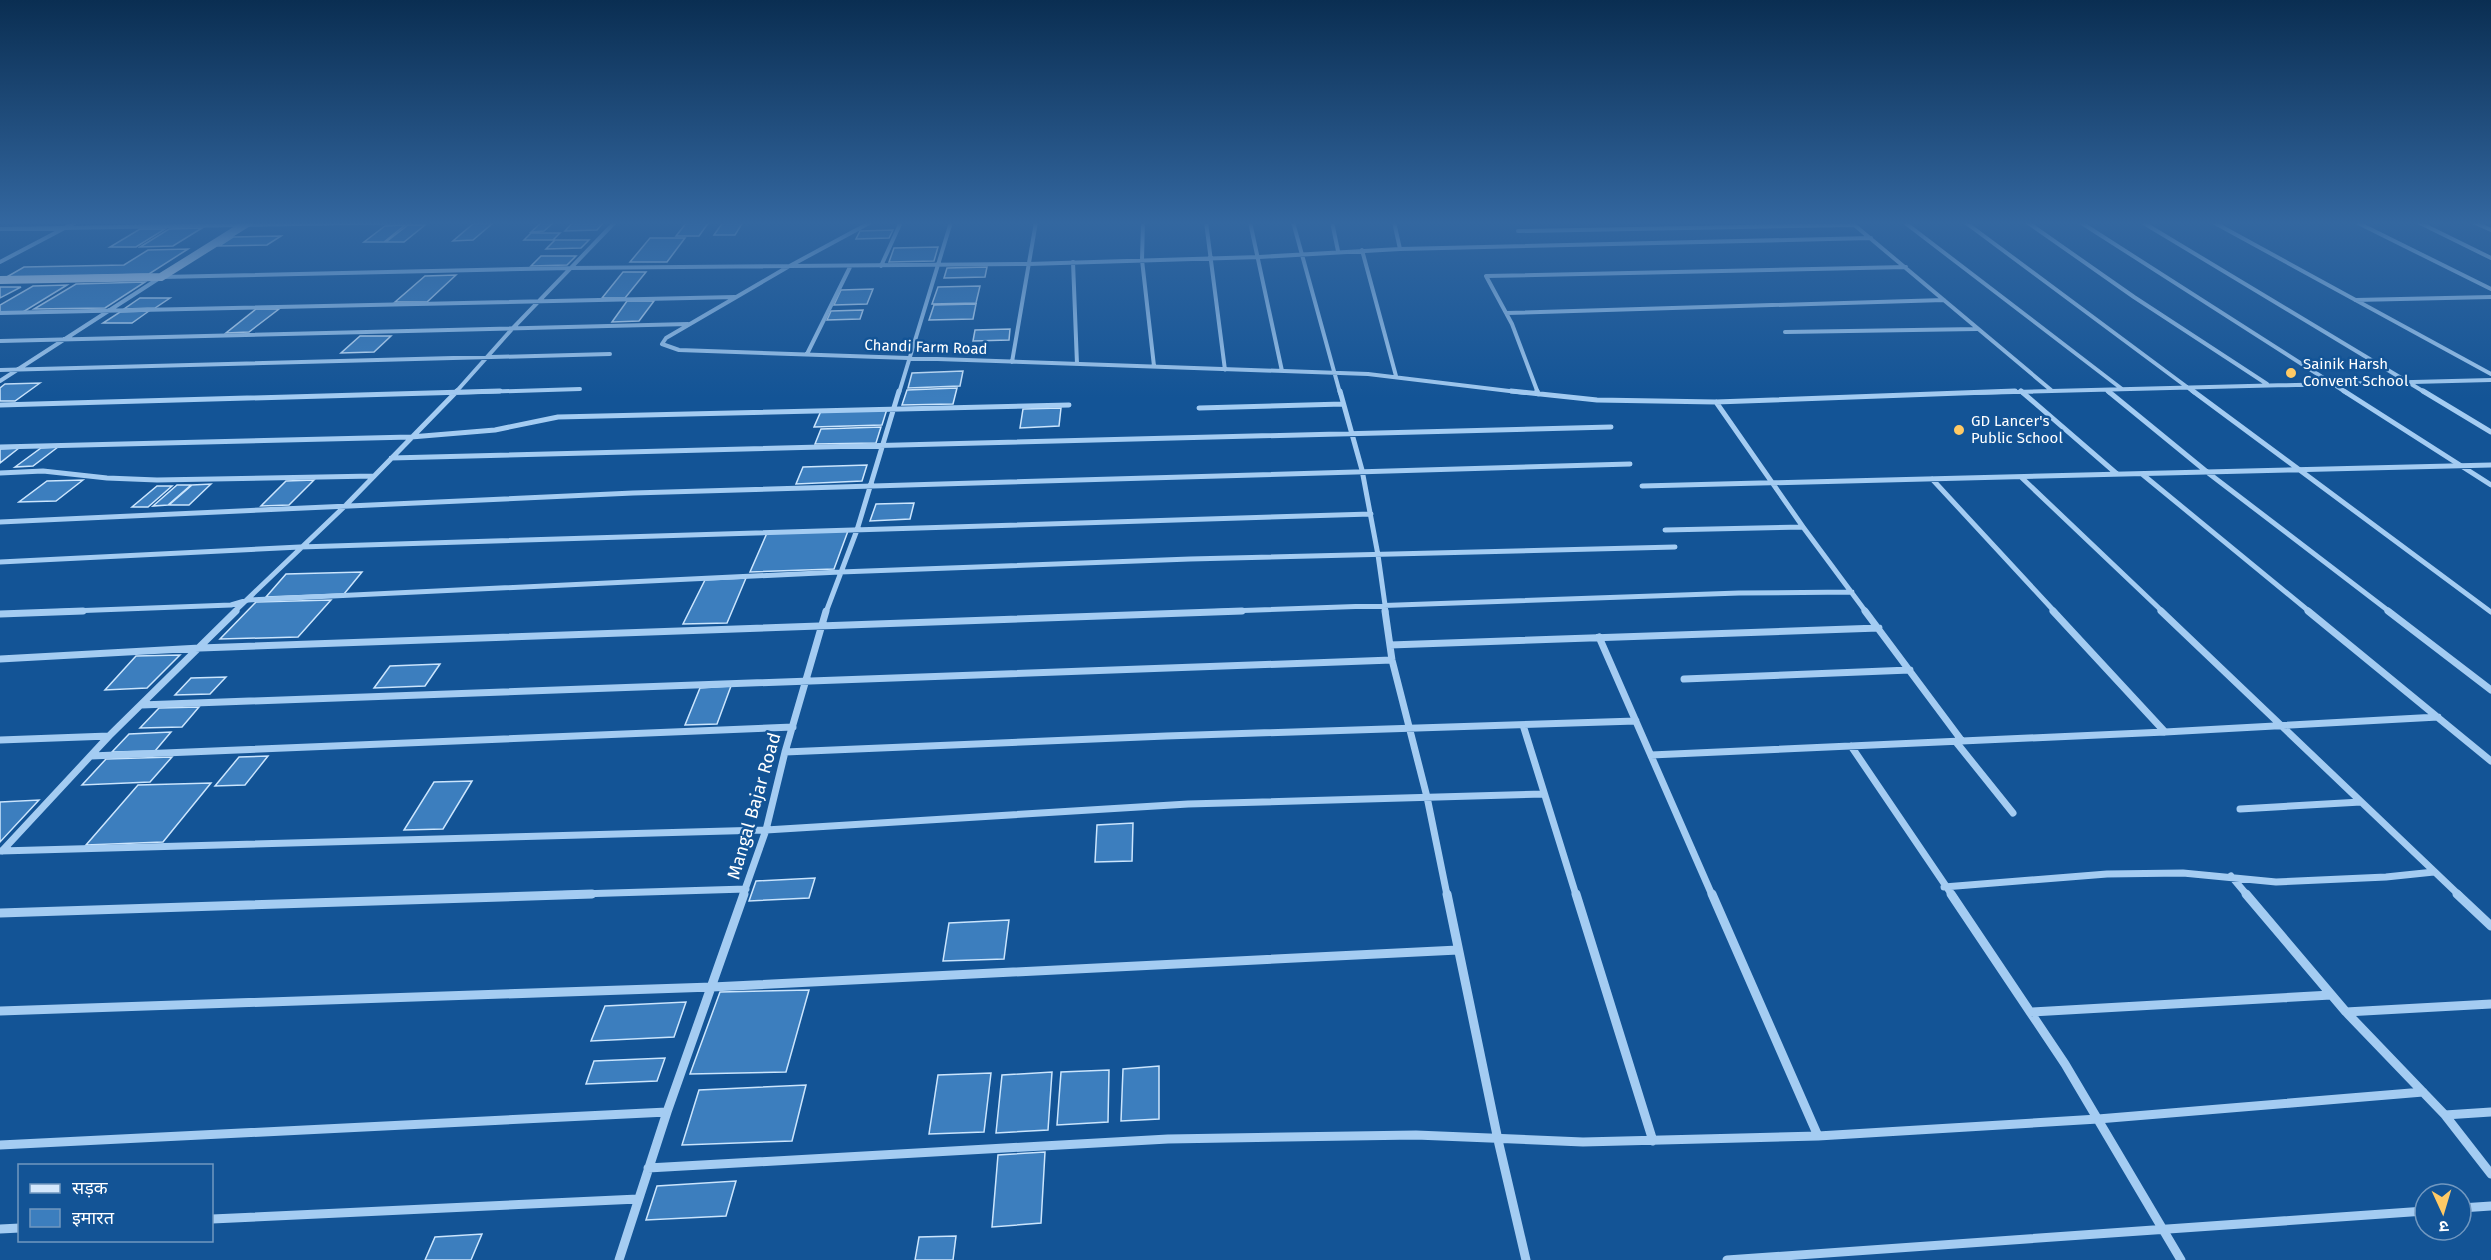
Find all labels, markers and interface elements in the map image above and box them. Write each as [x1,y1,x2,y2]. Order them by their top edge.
street label: Chandi Farm Road [864,336,988,358]
place label: Sainik Harsh Convent School [2303,355,2409,390]
marker: Sainik Harsh Convent School [2284,366,2298,380]
place label: GD Lancer's Public School [1971,412,2063,447]
marker: GD Lancer's Public School [1952,423,1966,437]
street label: Mangal Bajar Road [723,730,785,882]
legend [18,1164,213,1242]
text: सड़क [72,1177,109,1199]
north arrow [2413,1182,2473,1242]
text: इमारत [72,1207,115,1229]
text: उ [2438,1217,2449,1236]

